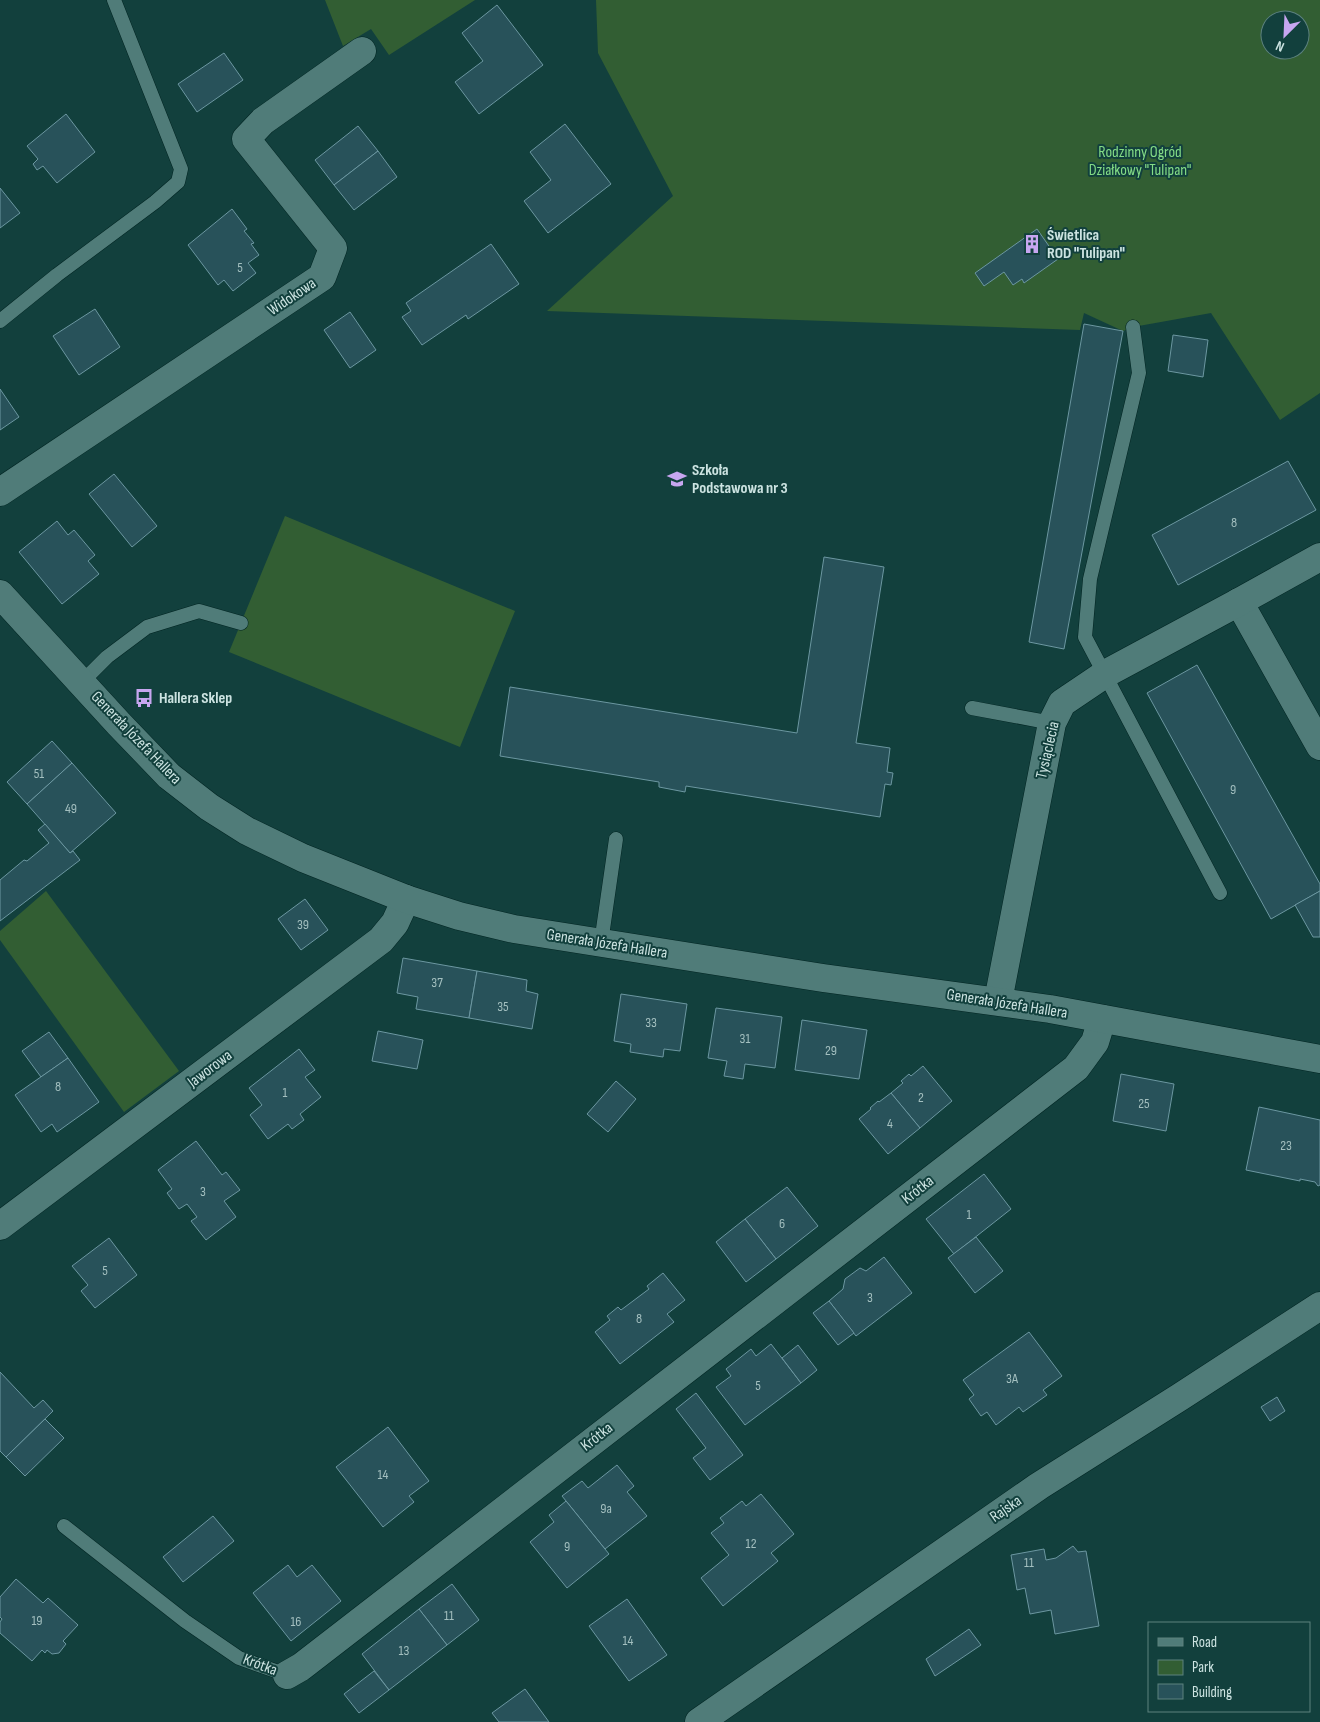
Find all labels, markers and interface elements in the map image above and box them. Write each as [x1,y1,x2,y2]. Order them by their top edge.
north arrow [1260,10,1310,60]
text: N [1273,37,1287,56]
park label: Rodzinny Ogród Działkowy "Tulipan" [1089,143,1191,180]
place label: Świetlica ROD "Tulipan" [1047,226,1125,263]
building icon: Świetlica ROD "Tulipan" [1021,233,1043,255]
house number: 5 [237,259,243,276]
street label: Widokowa [264,274,320,320]
place label: Szkoła Podstawowa nr 3 [692,461,788,498]
school or university icon: Szkoła Podstawowa nr 3 [666,468,688,490]
house number: 8 [1231,514,1237,531]
bus stop icon: Hallera Sklep [133,687,155,709]
street label: Generała Józefa Hallera [87,688,185,788]
place label: Hallera Sklep [159,689,232,708]
street label: Tysiąclecia [1032,719,1064,781]
house number: 51 [34,765,44,782]
house number: 9 [1230,781,1236,798]
house number: 49 [65,800,77,817]
house number: 39 [297,916,309,933]
street label: Generała Józefa Hallera [545,925,669,963]
house number: 37 [431,974,443,991]
street label: Generała Józefa Hallera [945,985,1069,1023]
house number: 35 [497,998,509,1015]
house number: 33 [645,1014,657,1031]
house number: 31 [740,1030,750,1047]
house number: 29 [825,1042,837,1059]
street label: Jaworowa [183,1046,236,1092]
house number: 8 [55,1078,61,1095]
house number: 1 [283,1084,288,1101]
house number: 2 [918,1089,924,1106]
house number: 25 [1138,1095,1150,1112]
house number: 4 [887,1115,893,1132]
house number: 23 [1280,1137,1292,1154]
street label: Krótka [898,1172,938,1208]
house number: 3 [200,1183,206,1200]
house number: 1 [967,1206,972,1223]
house number: 6 [779,1215,785,1232]
house number: 5 [102,1262,108,1279]
house number: 3 [867,1289,873,1306]
house number: 8 [636,1310,642,1327]
house number: 3A [1006,1370,1019,1387]
house number: 5 [755,1377,761,1394]
street label: Krótka [577,1419,617,1455]
house number: 14 [378,1466,389,1483]
street label: Rajska [987,1491,1025,1527]
house number: 9a [600,1500,612,1517]
house number: 12 [746,1535,757,1552]
house number: 9 [564,1538,570,1555]
house number: 11 [1024,1554,1034,1571]
house number: 11 [444,1607,454,1624]
house number: 19 [31,1612,43,1629]
house number: 16 [290,1613,302,1630]
legend [1148,1622,1310,1712]
house number: 14 [623,1632,634,1649]
text: Road [1192,1633,1217,1652]
house number: 13 [399,1642,410,1659]
street label: Krótka [240,1650,280,1680]
text: Park [1192,1658,1214,1677]
text: Building [1192,1683,1232,1702]

